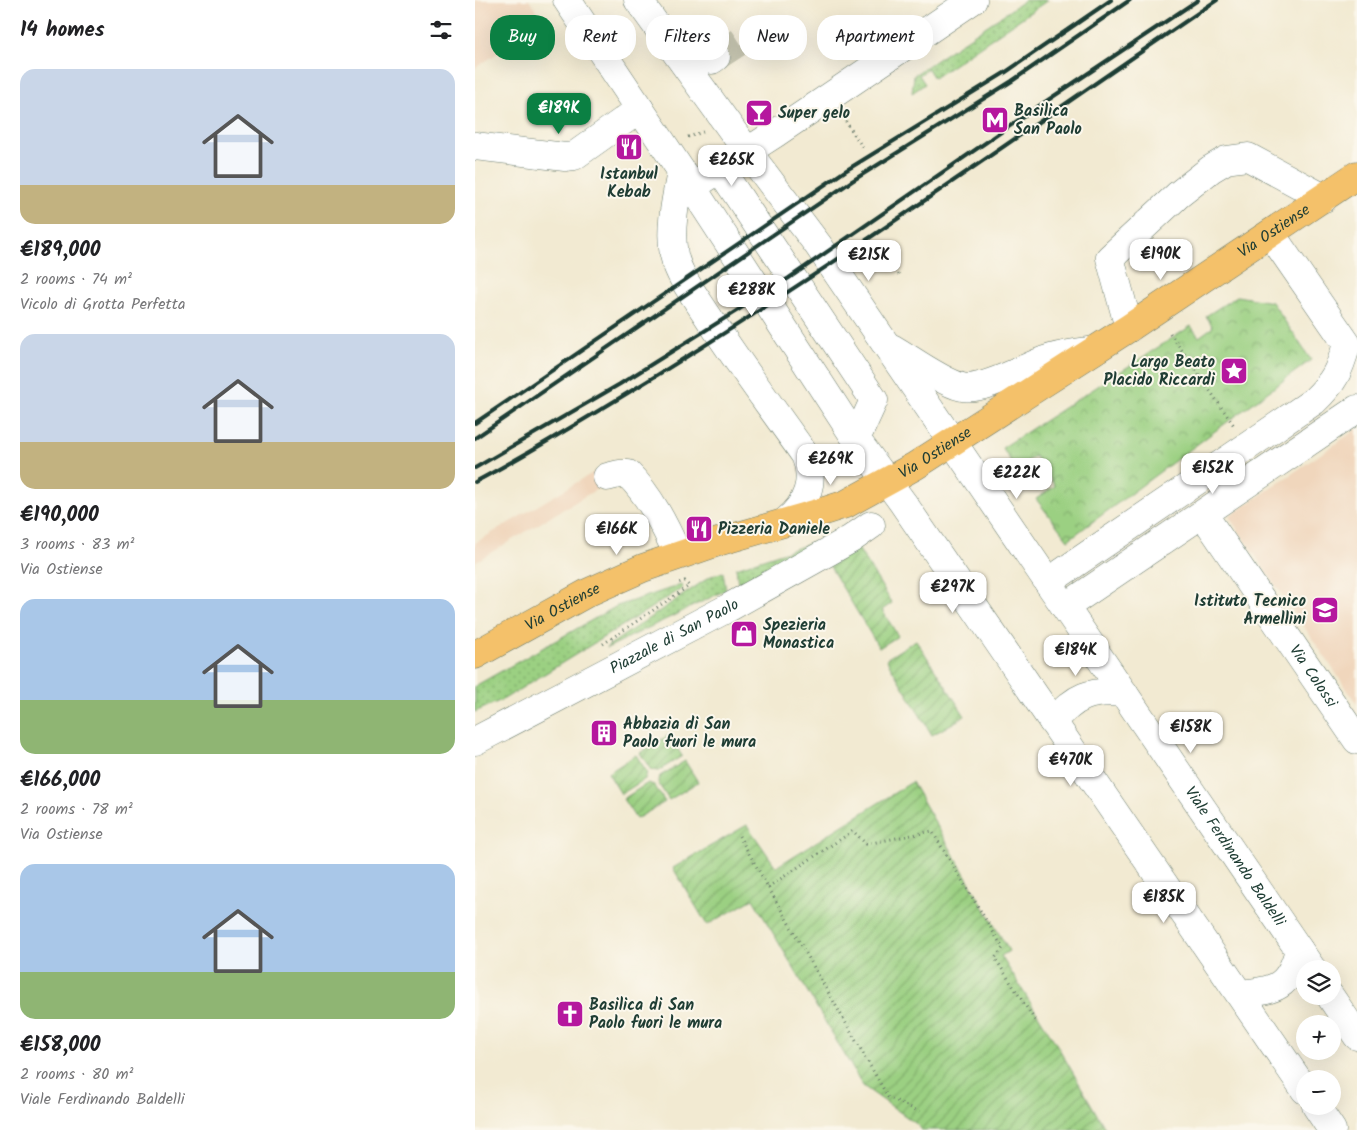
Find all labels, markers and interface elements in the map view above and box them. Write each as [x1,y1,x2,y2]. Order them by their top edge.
text: 14 homes [20,14,105,47]
chip: Buy [490,15,555,60]
chip: Rent [565,15,636,60]
chip: Filters [646,15,729,60]
chip: New [739,15,807,60]
chip: Apartment [817,15,933,60]
icon: filters [427,16,455,44]
pin: €189K [524,92,594,135]
text: €189K [538,96,580,121]
bar icon: Super gelo [744,98,774,128]
place label: Basilica San Paolo [1014,99,1082,142]
icon: home [193,101,283,191]
place label: Super gelo [778,101,850,126]
metro station icon: Basilica San Paolo [980,105,1010,135]
restaurant icon: Istanbul Kebab [614,132,644,162]
pin: €265K [697,144,767,187]
text: €265K [709,148,755,173]
place label: Istanbul Kebab [600,162,659,205]
street label: Via Ostiense [1232,197,1315,264]
text: €189,000 [20,234,101,267]
pin: €190K [1126,238,1196,281]
pin: €215K [834,240,904,282]
text: €190K [1141,242,1181,267]
text: €215K [848,243,890,268]
text: 2 rooms · 74 m² [20,267,132,292]
pin: €288K [717,274,787,317]
text: €288K [728,278,776,303]
text: Vicolo di Grotta Perfetta [20,292,185,317]
place label: Largo Beato Placido Riccardi [1104,350,1216,393]
place icon: Largo Beato Placido Riccardi [1219,356,1249,386]
icon: home [193,366,283,456]
street label: Via Ostiense [894,420,977,485]
pin: €269K [796,444,866,486]
text: €269K [808,447,854,472]
pin: €152K [1178,452,1248,495]
text: €152K [1192,456,1234,481]
pin: €222K [982,458,1052,500]
text: €222K [993,461,1041,486]
text: €190,000 [20,499,99,532]
pin: €166K [582,514,652,556]
restaurant icon: Pizzeria Daniele [684,514,714,544]
text: €166K [596,517,638,542]
place label: Pizzeria Daniele [718,517,830,542]
text: 3 rooms · 83 m² [20,532,134,557]
text: Via Ostiense [20,557,103,582]
pin: €297K [918,572,988,614]
text: €297K [931,575,975,600]
street label: Via Ostiense [520,576,604,638]
place label: Istituto Tecnico Armellini [1194,589,1307,632]
street label: Piazzale di San Paolo [605,592,743,681]
school or university icon: Istituto Tecnico Armellini [1310,595,1340,625]
place label: Spezieria Monastica [763,613,834,656]
shop icon: Spezieria Monastica [729,619,759,649]
icon: home [193,631,283,721]
pin: €184K [1041,634,1111,677]
text: €184K [1055,638,1097,663]
street label: Via Colossi [1283,639,1345,714]
place label: Abbazia di San Paolo fuori le mura [623,712,756,755]
pin: €158K [1156,712,1226,754]
text: €158K [1170,715,1212,740]
building icon: Abbazia di San Paolo fuori le mura [589,718,619,748]
pin: €470K [1036,744,1106,787]
text: €470K [1049,748,1093,773]
text: €166,000 [20,764,100,797]
street label: Viale Ferdinando Baldelli [1178,781,1292,932]
text: 2 rooms · 78 m² [20,797,133,822]
text: Via Ostiense [20,822,103,847]
pin: €185K [1129,882,1199,924]
text: €185K [1143,885,1185,910]
icon: home [193,896,283,986]
map controls [1296,960,1341,1115]
button: layers [1296,960,1341,1005]
place label: Basilica di San Paolo fuori le mura [589,993,722,1036]
church icon: Basilica di San Paolo fuori le mura [555,999,585,1029]
button: + [1296,1015,1341,1060]
text: €158,000 [20,1029,101,1062]
text: 2 rooms · 80 m² [20,1062,133,1087]
button: − [1296,1070,1341,1115]
text: Viale Ferdinando Baldelli [20,1087,185,1112]

